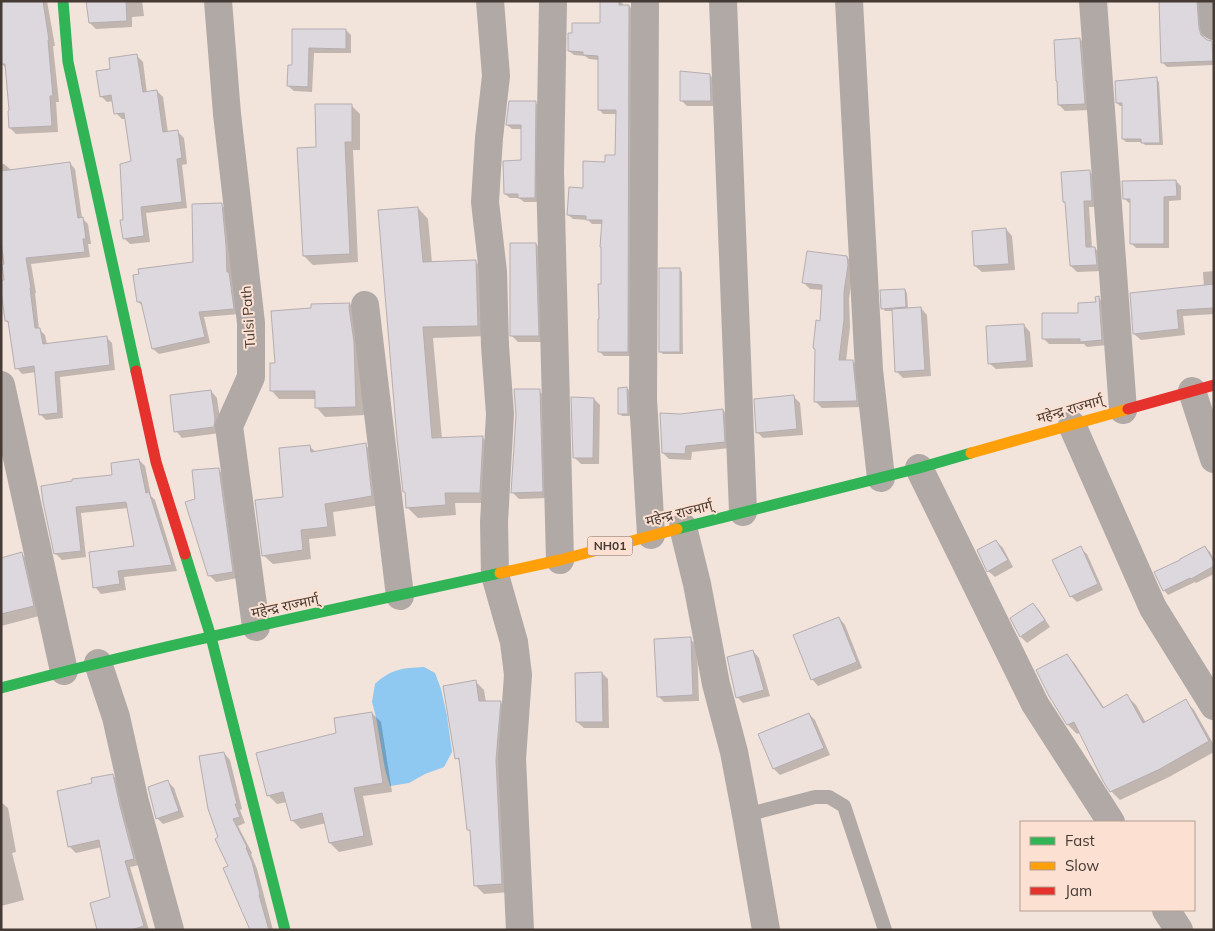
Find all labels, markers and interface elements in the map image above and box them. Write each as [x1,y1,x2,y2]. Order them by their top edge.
street label: Tulsi Path [237,285,259,349]
street label: महेन्द्र राज्मार्ग् [1035,390,1108,428]
street label: महेन्द्र राज्मार्ग् [644,496,717,531]
road number: NH01 [588,536,632,556]
street label: महेन्द्र राज्मार्ग् [250,590,323,623]
legend [1020,821,1195,911]
text: Fast [1065,831,1095,850]
text: Slow [1065,856,1099,875]
text: Jam [1065,881,1092,900]

